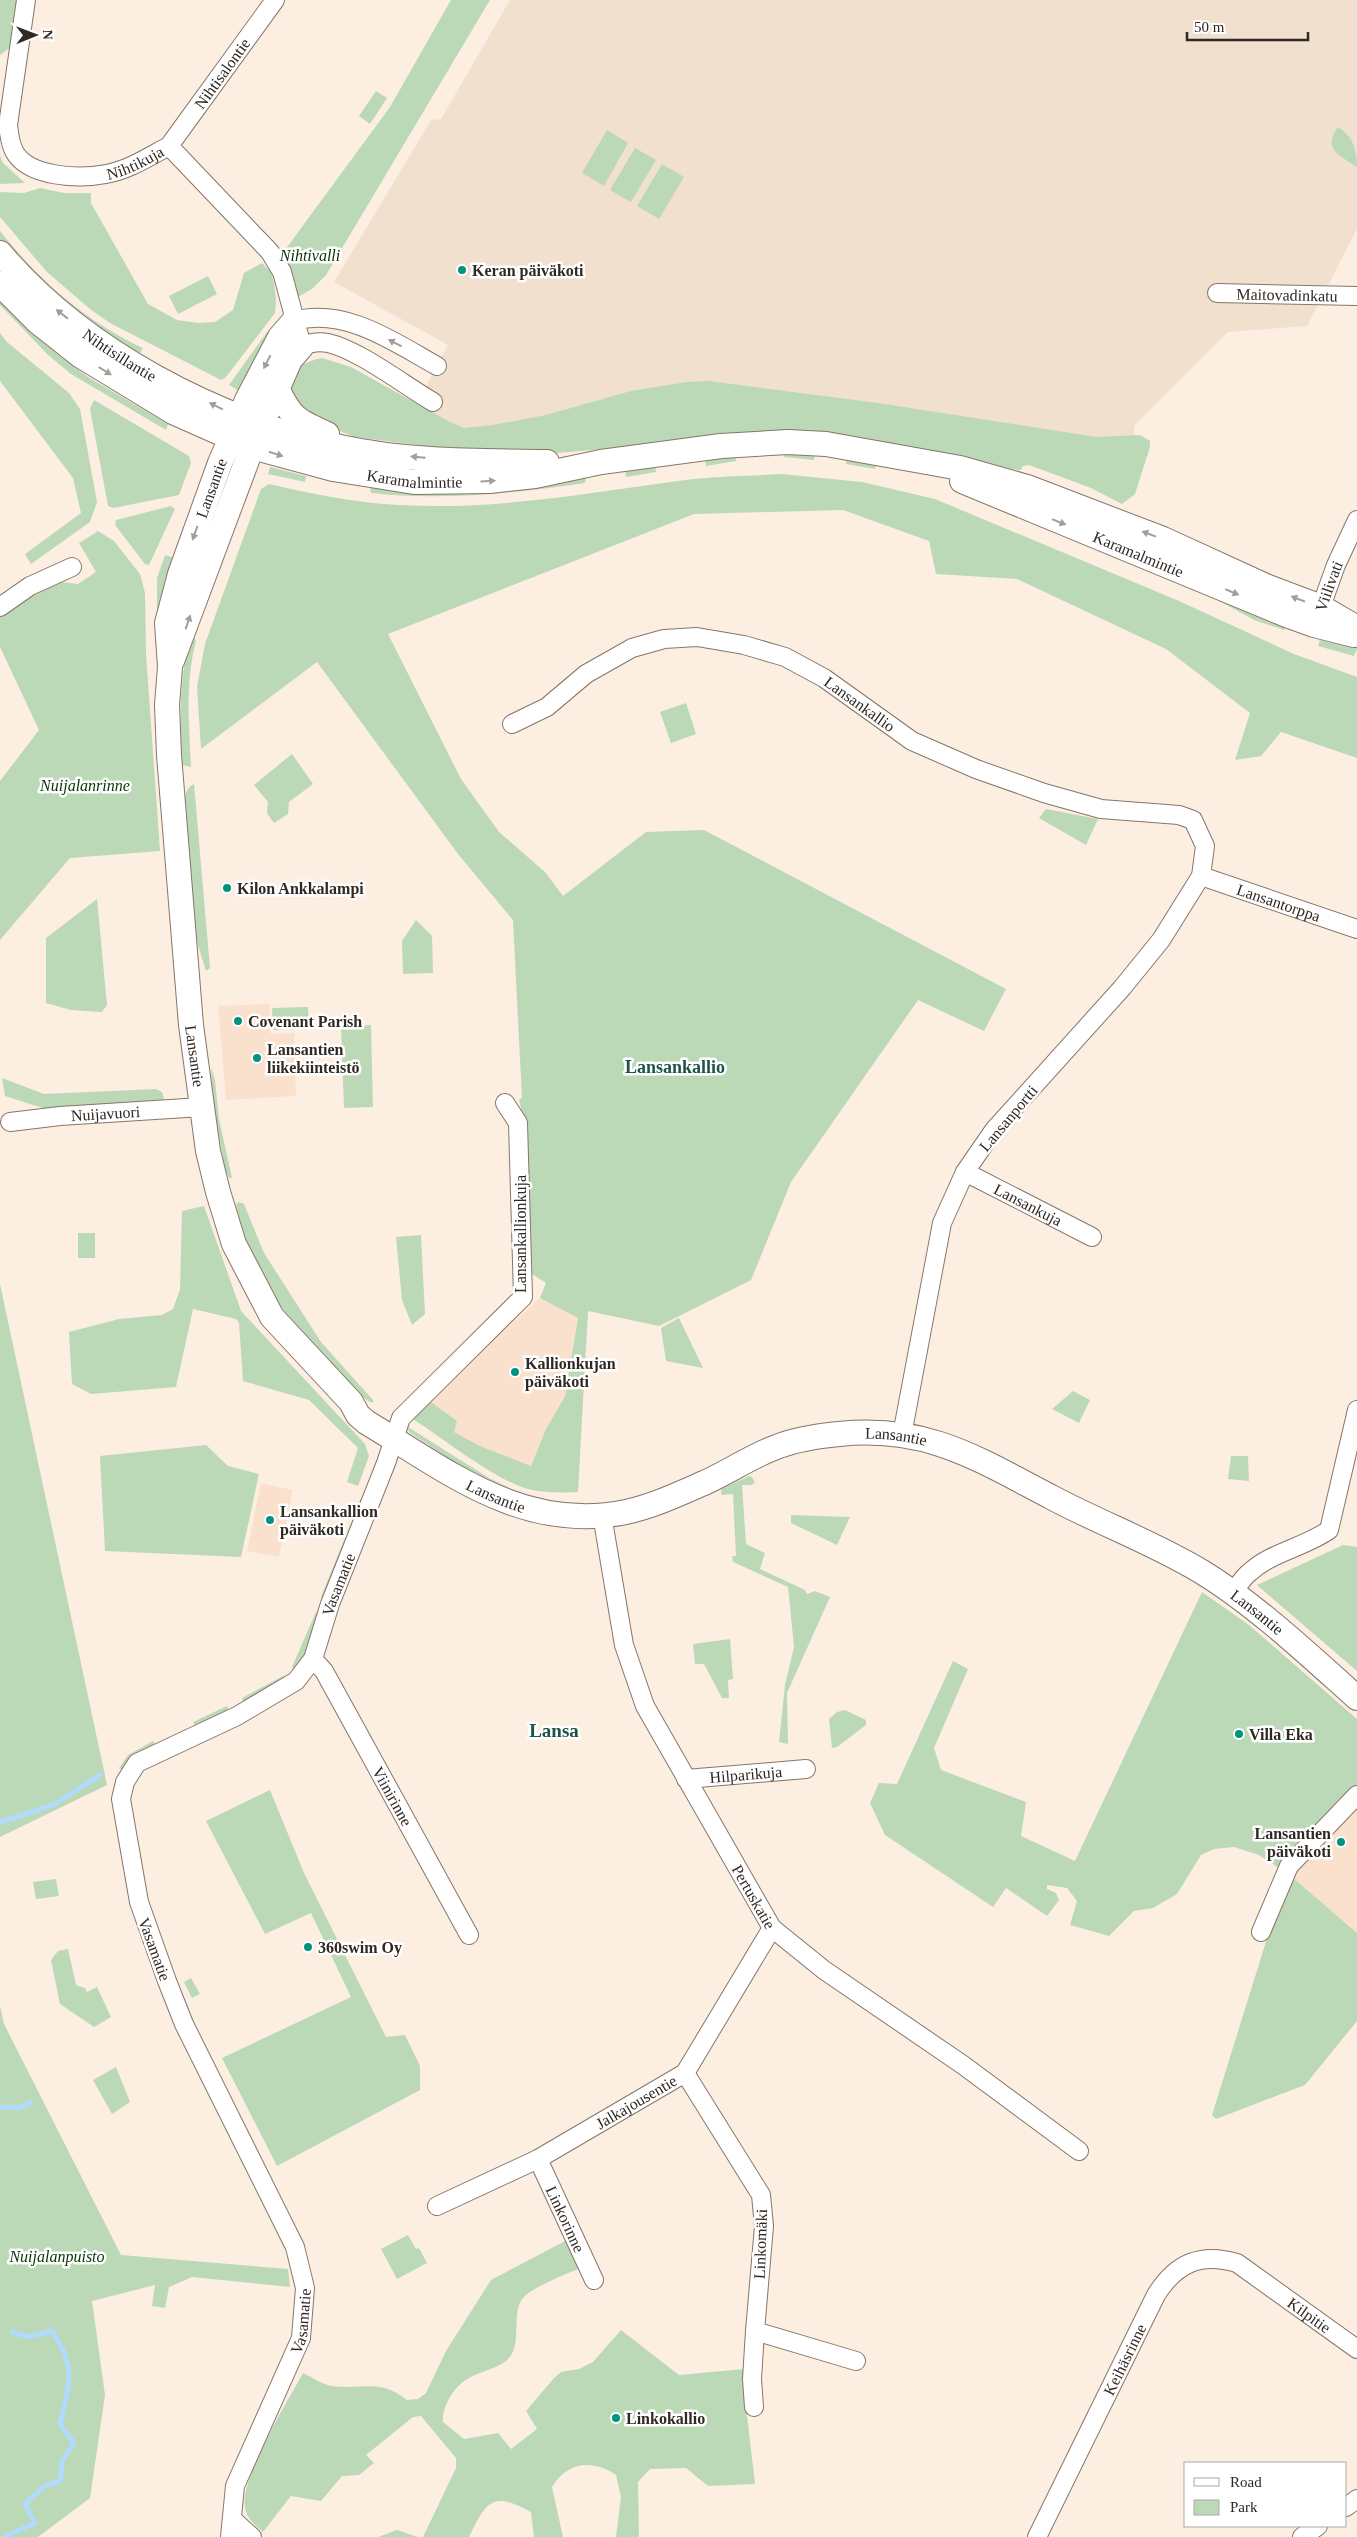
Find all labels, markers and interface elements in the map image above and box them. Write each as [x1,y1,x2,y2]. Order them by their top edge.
north arrow [10,10,60,60]
scale bar [1187,10,1308,42]
text: 50 m [1194,19,1225,35]
text: N [40,30,55,40]
street label: Nihtisalontie [191,35,253,112]
street label: Nihtikuja [105,143,167,183]
park label: Nihtivalli [279,247,340,264]
place label: Keran päiväkoti [472,262,584,280]
marker: Keran päiväkoti [456,264,468,276]
street label: Maitovadinkatu [1236,285,1338,305]
one-way arrow [56,309,69,320]
street label: Nihtisillantie [80,325,159,385]
one-way arrow [387,338,402,347]
one-way arrow [263,354,271,369]
one-way arrow [99,366,112,376]
one-way arrow [209,402,224,410]
one-way arrow [269,451,284,459]
one-way arrow [410,453,426,461]
street label: Lansantie [193,456,230,520]
street label: Karamalmintie [366,467,462,491]
one-way arrow [480,476,496,484]
one-way arrow [1052,519,1066,527]
one-way arrow [191,526,198,541]
street label: Karamalmintie [1091,528,1186,581]
one-way arrow [1142,529,1156,537]
street label: Viilivati [1312,558,1346,614]
one-way arrow [1224,588,1239,596]
one-way arrow [1290,595,1305,603]
one-way arrow [184,614,192,629]
street label: Lansankallio [821,673,898,735]
park label: Nuijalanrinne [39,777,130,795]
place label: Kilon Ankkalampi [237,880,364,898]
street label: Lansantorppa [1234,881,1322,925]
marker: Kilon Ankkalampi [221,882,233,894]
place label: Covenant Parish [248,1013,362,1030]
marker: Covenant Parish [232,1015,244,1027]
street label: Lansantie [182,1024,207,1088]
place label: Lansantien liikekiinteistö [267,1041,359,1076]
marker: Lansantien liikekiinteistö [251,1052,263,1064]
district label: Lansankallio [625,1057,725,1077]
street label: Lansanportti [976,1081,1042,1155]
street label: Nuijavuori [70,1103,141,1124]
street label: Lansankallionkuja [512,1175,530,1293]
street label: Lansankuja [991,1180,1065,1229]
place label: Kallionkujan päiväkoti [525,1355,616,1391]
marker: Kallionkujan päiväkoti [509,1366,521,1378]
street label: Lansantie [865,1425,929,1449]
street label: Lansantie [463,1476,527,1516]
place label: Lansankallion päiväkoti [280,1503,378,1539]
marker: Lansankallion päiväkoti [264,1514,276,1526]
street label: Vasamatie [319,1551,358,1618]
street label: Lansantie [1227,1586,1287,1638]
district label: Lansa [529,1720,579,1741]
place label: Villa Eka [1249,1726,1313,1743]
marker: Villa Eka [1233,1728,1245,1740]
street label: Hilparikuja [709,1763,783,1786]
street label: Viinirinne [369,1764,415,1829]
place label: Lansantien päiväkoti [1255,1825,1332,1861]
marker: Lansantien päiväkoti [1335,1836,1347,1848]
street label: Pertuskatie [729,1862,779,1932]
street label: Vasamatie [135,1915,174,1983]
place label: 360swim Oy [318,1939,402,1957]
marker: 360swim Oy [302,1941,314,1953]
street label: Jalkajousentie [593,2072,680,2132]
street label: Linkorinne [543,2183,588,2255]
street label: Linkomäki [751,2208,770,2279]
park label: Nuijalanpuisto [8,2248,105,2266]
street label: Vasamatie [287,2288,314,2356]
street label: Kilpitie [1284,2294,1334,2336]
street label: Keihäsrinne [1100,2321,1150,2398]
place label: Linkokallio [626,2410,705,2427]
marker: Linkokallio [610,2412,622,2424]
legend [1184,2462,1347,2527]
text: Road [1230,2474,1262,2490]
text: Park [1230,2499,1258,2515]

